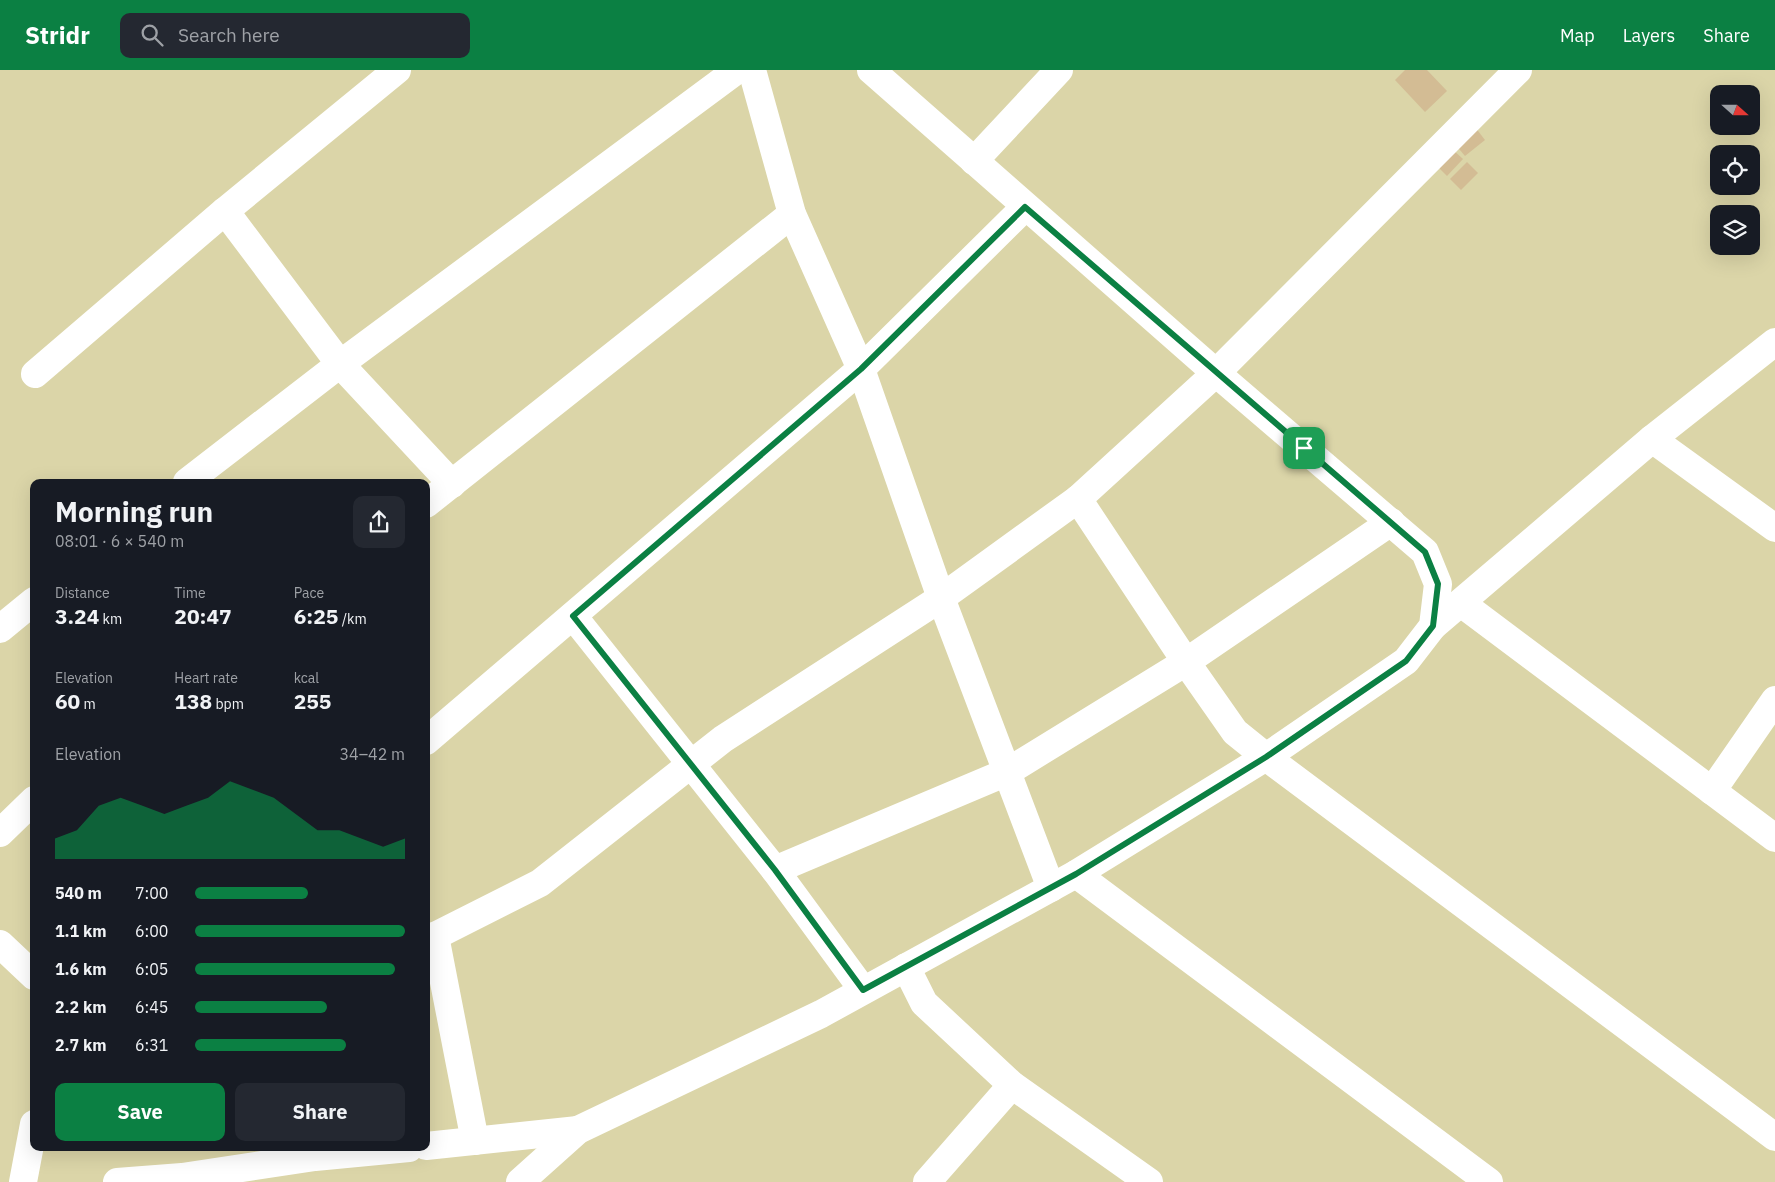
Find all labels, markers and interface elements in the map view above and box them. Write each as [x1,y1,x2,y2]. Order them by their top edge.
search box [120,13,470,58]
text: Stridr [25,19,90,51]
icon: search [138,21,166,49]
text: Search here [178,23,280,47]
text: Map [1560,24,1595,47]
text: Layers [1623,24,1675,47]
text: Share [1703,24,1750,47]
north arrow [1710,85,1760,135]
map controls [1710,85,1760,255]
button: locate [1710,145,1760,195]
button: layers [1710,205,1760,255]
pin [1283,427,1325,469]
icon: arrive [1290,434,1318,462]
text: Morning run [55,493,213,530]
button: share [353,496,405,548]
text: 08:01 · 6 × 540 m [55,531,184,551]
text: Distance [55,584,110,602]
text: Time [174,584,206,602]
text: Pace [294,584,324,602]
text: 3.24 [55,602,99,630]
text: 20:47 [174,602,232,630]
text: 6:25 [294,602,338,630]
text: km [99,610,122,628]
text: /km [338,610,367,628]
text: Elevation [55,669,113,687]
text: Heart rate [174,669,238,687]
text: kcal [294,669,319,687]
text: 60 [55,687,80,715]
text: 138 [174,687,212,715]
text: 255 [294,687,331,715]
text: m [80,695,96,713]
text: bpm [212,695,244,713]
text: Elevation [55,744,121,764]
text: 34–42 m [339,744,405,764]
text: 540 m [55,883,102,903]
text: 7:00 [135,883,168,903]
text: 1.1 km [55,921,106,941]
text: 6:00 [135,921,168,941]
text: 1.6 km [55,959,106,979]
text: 6:05 [135,959,168,979]
text: 2.2 km [55,997,106,1017]
text: 6:45 [135,997,168,1017]
text: 2.7 km [55,1035,106,1055]
text: 6:31 [135,1035,168,1055]
button: Save [55,1083,225,1141]
button: Share [235,1083,405,1141]

